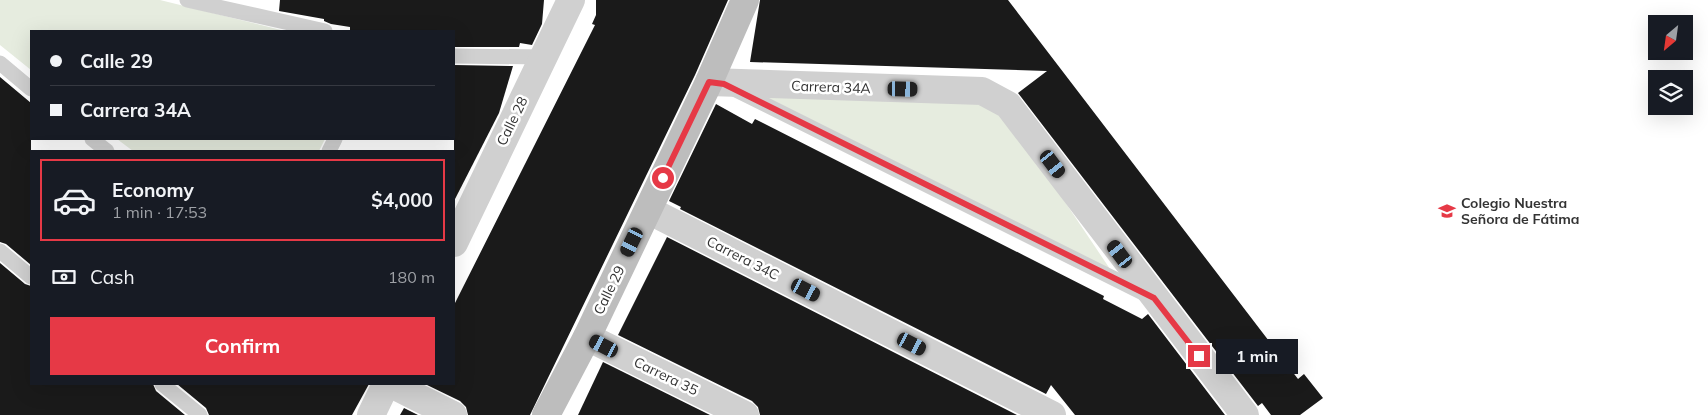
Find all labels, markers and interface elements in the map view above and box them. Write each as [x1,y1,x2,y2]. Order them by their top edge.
north arrow [1648,15,1692,60]
map controls [1648,15,1693,115]
text: Calle 29 [80,49,153,73]
button: layers [1648,70,1693,115]
street label: Carrera 34A [791,77,872,97]
car [887,81,918,97]
street label: Calle 28 [492,93,532,149]
text: Carrera 34A [80,98,191,122]
car [1037,148,1068,180]
route start [652,167,674,189]
icon: car [52,178,97,223]
text: Economy [112,178,194,202]
text: $4,000 [371,188,433,212]
place label: Colegio Nuestra Señora de Fátima [1461,194,1579,228]
school or university icon: Colegio Nuestra Señora de Fátima [1437,201,1457,221]
text: 1 min · 17:53 [112,202,207,222]
car [618,225,645,259]
street label: Carrera 34C [704,232,782,284]
car [1104,238,1135,270]
street label: Calle 29 [589,262,629,318]
icon: cash [50,263,78,291]
text: Cash [90,265,135,289]
text: 180 m [388,267,435,287]
car [789,277,822,303]
button: Confirm [50,317,435,375]
car [895,331,928,357]
car [587,333,620,359]
callout: 1 min [1216,338,1299,374]
route end [1188,345,1210,367]
text: 1 min [1236,346,1278,366]
street label: Carrera 35 [631,353,701,399]

